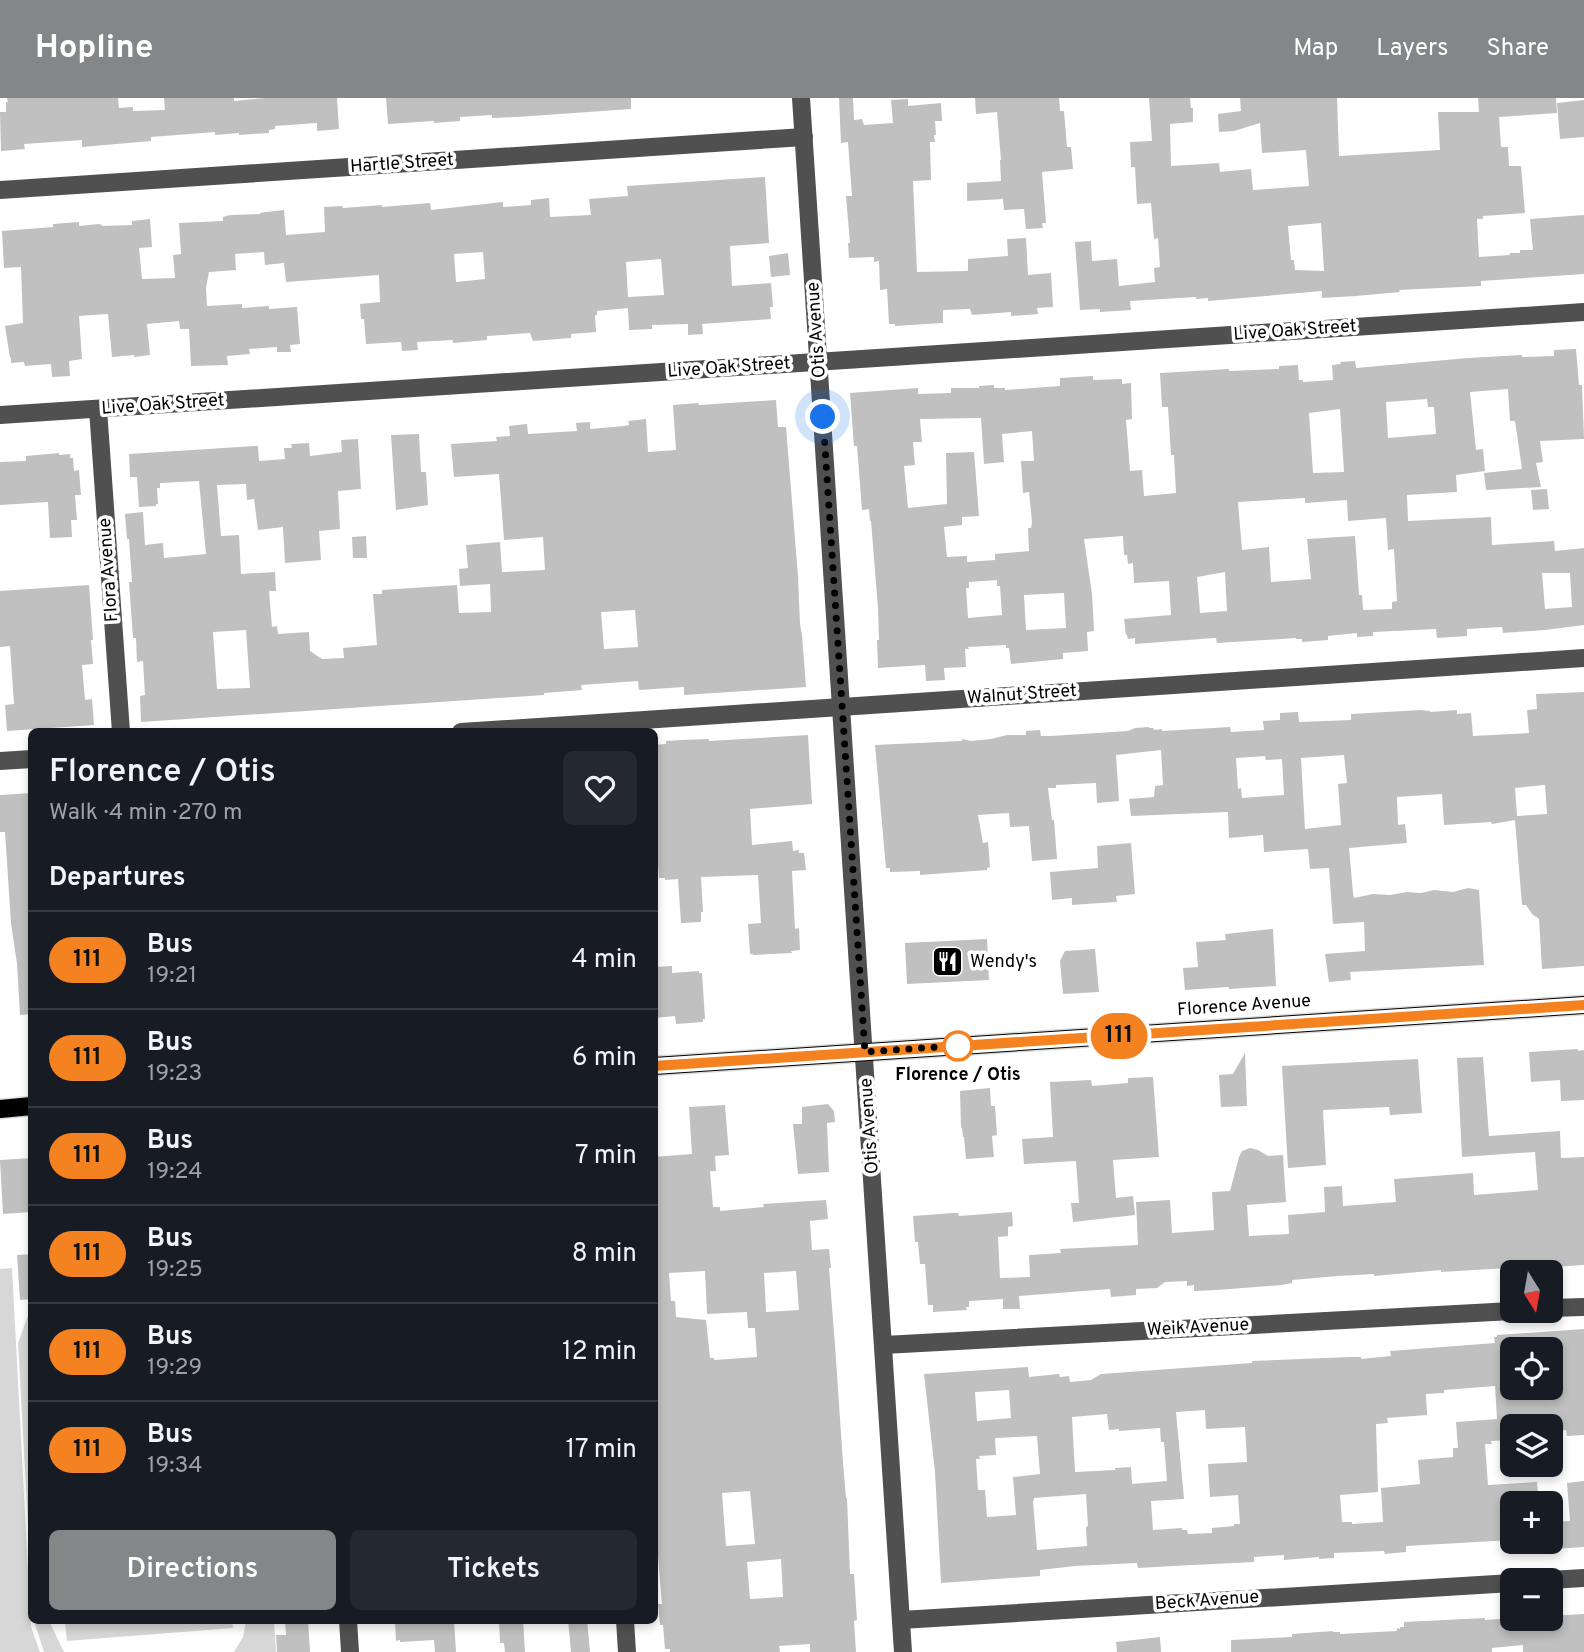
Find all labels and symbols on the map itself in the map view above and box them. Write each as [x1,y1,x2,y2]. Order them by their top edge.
street label: Hartle Street [349,149,455,179]
street label: Otis Avenue [802,281,832,379]
street label: Live Oak Street [1233,315,1357,347]
street label: Live Oak Street [667,352,791,384]
street label: Live Oak Street [101,389,225,421]
your location [805,399,840,434]
street label: Flora Avenue [94,517,124,623]
street label: Walnut Street [966,680,1078,710]
restaurant icon: Wendy's [930,945,964,979]
place label: Wendy's [970,951,1037,974]
street label: Florence Avenue [1176,990,1312,1022]
line badge: 111 [1079,1013,1159,1059]
marker: Florence / Otis [943,1031,973,1061]
place label: Florence / Otis [895,1064,1021,1087]
street label: Otis Avenue [855,1077,885,1175]
north arrow [1500,1260,1563,1323]
street label: Weik Avenue [1146,1314,1250,1342]
street label: Beck Avenue [1154,1586,1260,1616]

